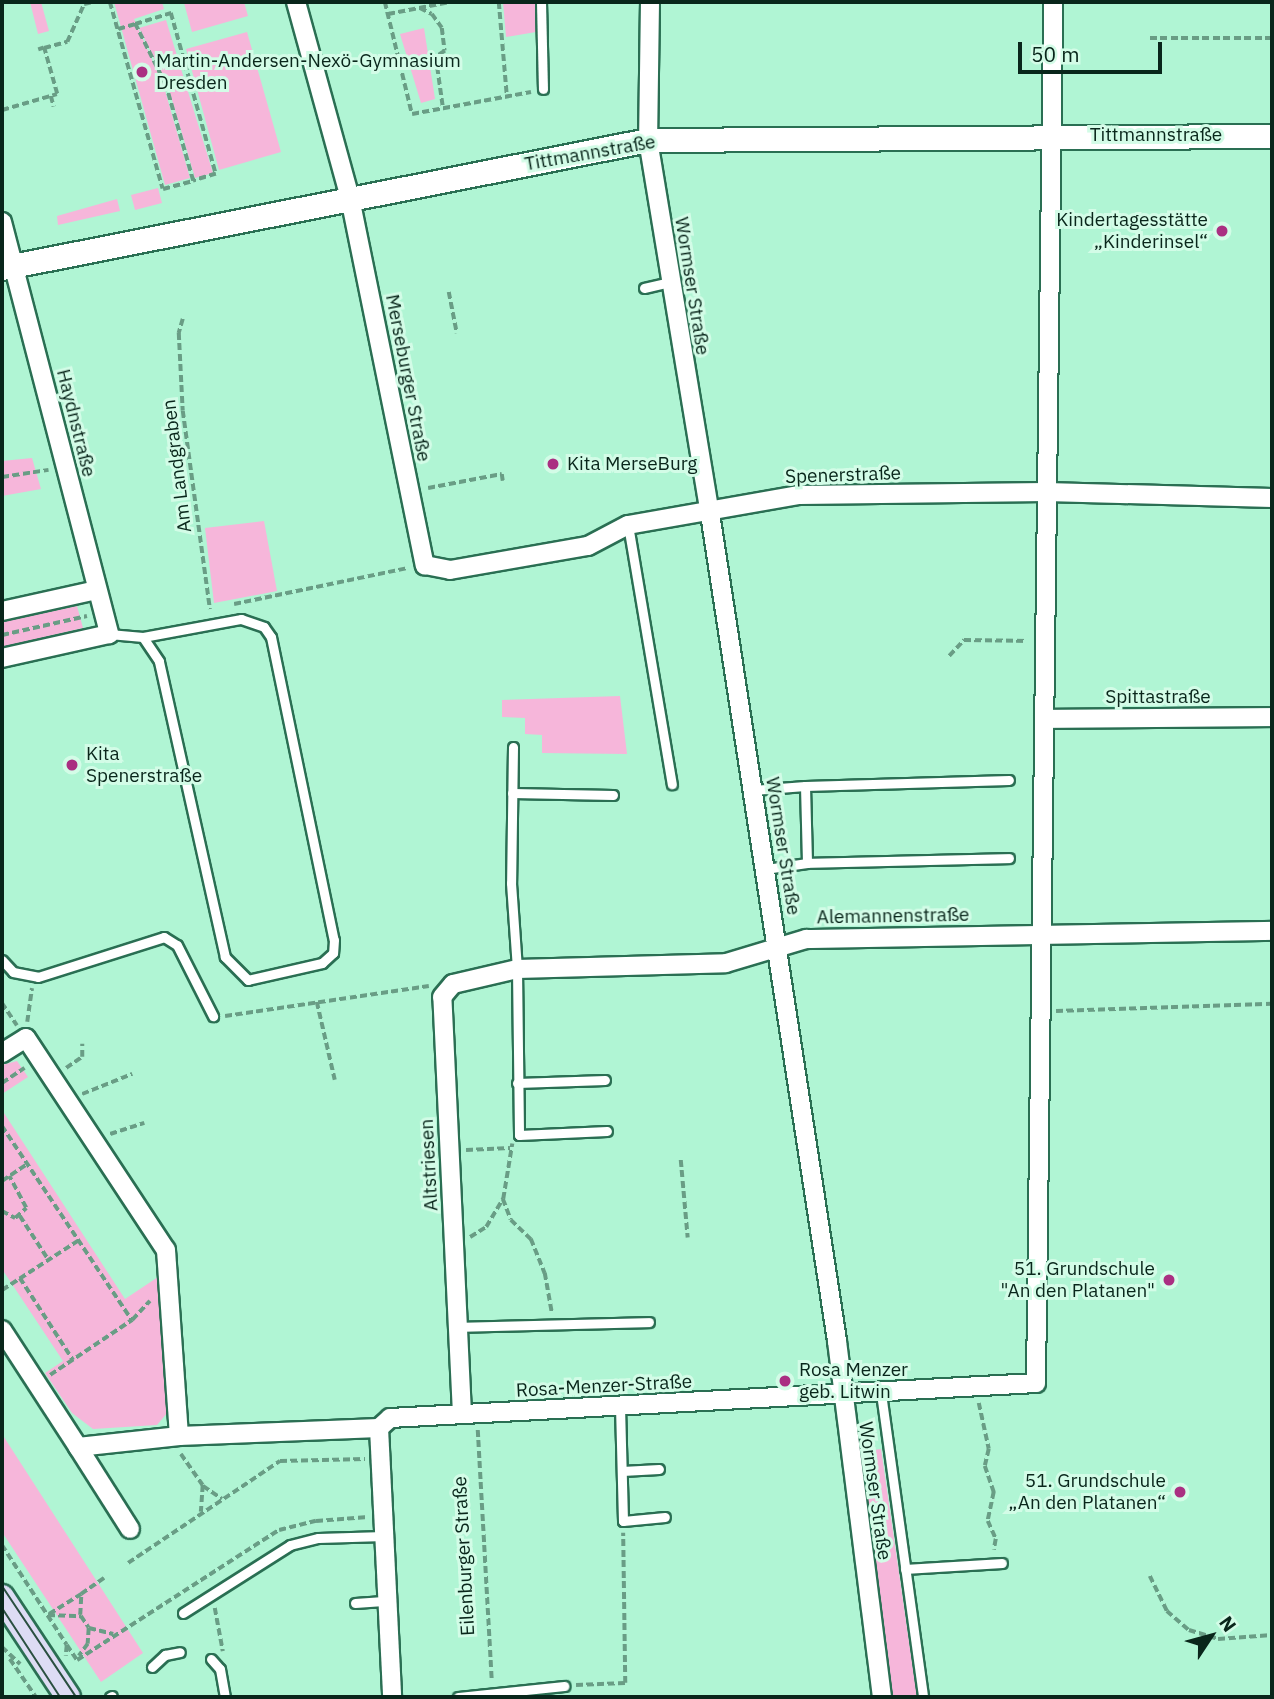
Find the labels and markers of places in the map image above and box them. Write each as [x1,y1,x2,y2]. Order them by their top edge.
place label: Martin-Andersen-Nexö-Gymnasium Dresden [156,50,461,94]
marker: Martin-Andersen-Nexö-Gymnasium Dresden [134,64,150,80]
place label: Kindertagesstätte „Kinderinsel“ [1056,209,1208,253]
marker: Kindertagesstätte „Kinderinsel“ [1214,223,1230,239]
place label: Kita MerseBurg [567,453,697,475]
marker: Kita MerseBurg [545,456,561,472]
place label: Kita Spenerstraße [86,743,202,787]
marker: Kita Spenerstraße [64,757,80,773]
place label: 51. Grundschule "An den Platanen" [1000,1258,1155,1302]
marker: 51. Grundschule "An den Platanen" [1161,1272,1177,1288]
place label: Rosa Menzer geb. Litwin [799,1359,908,1403]
marker: Rosa Menzer geb. Litwin [777,1373,793,1389]
place label: 51. Grundschule „An den Platanen“ [1008,1470,1166,1514]
marker: 51. Grundschule „An den Platanen“ [1172,1484,1188,1500]

